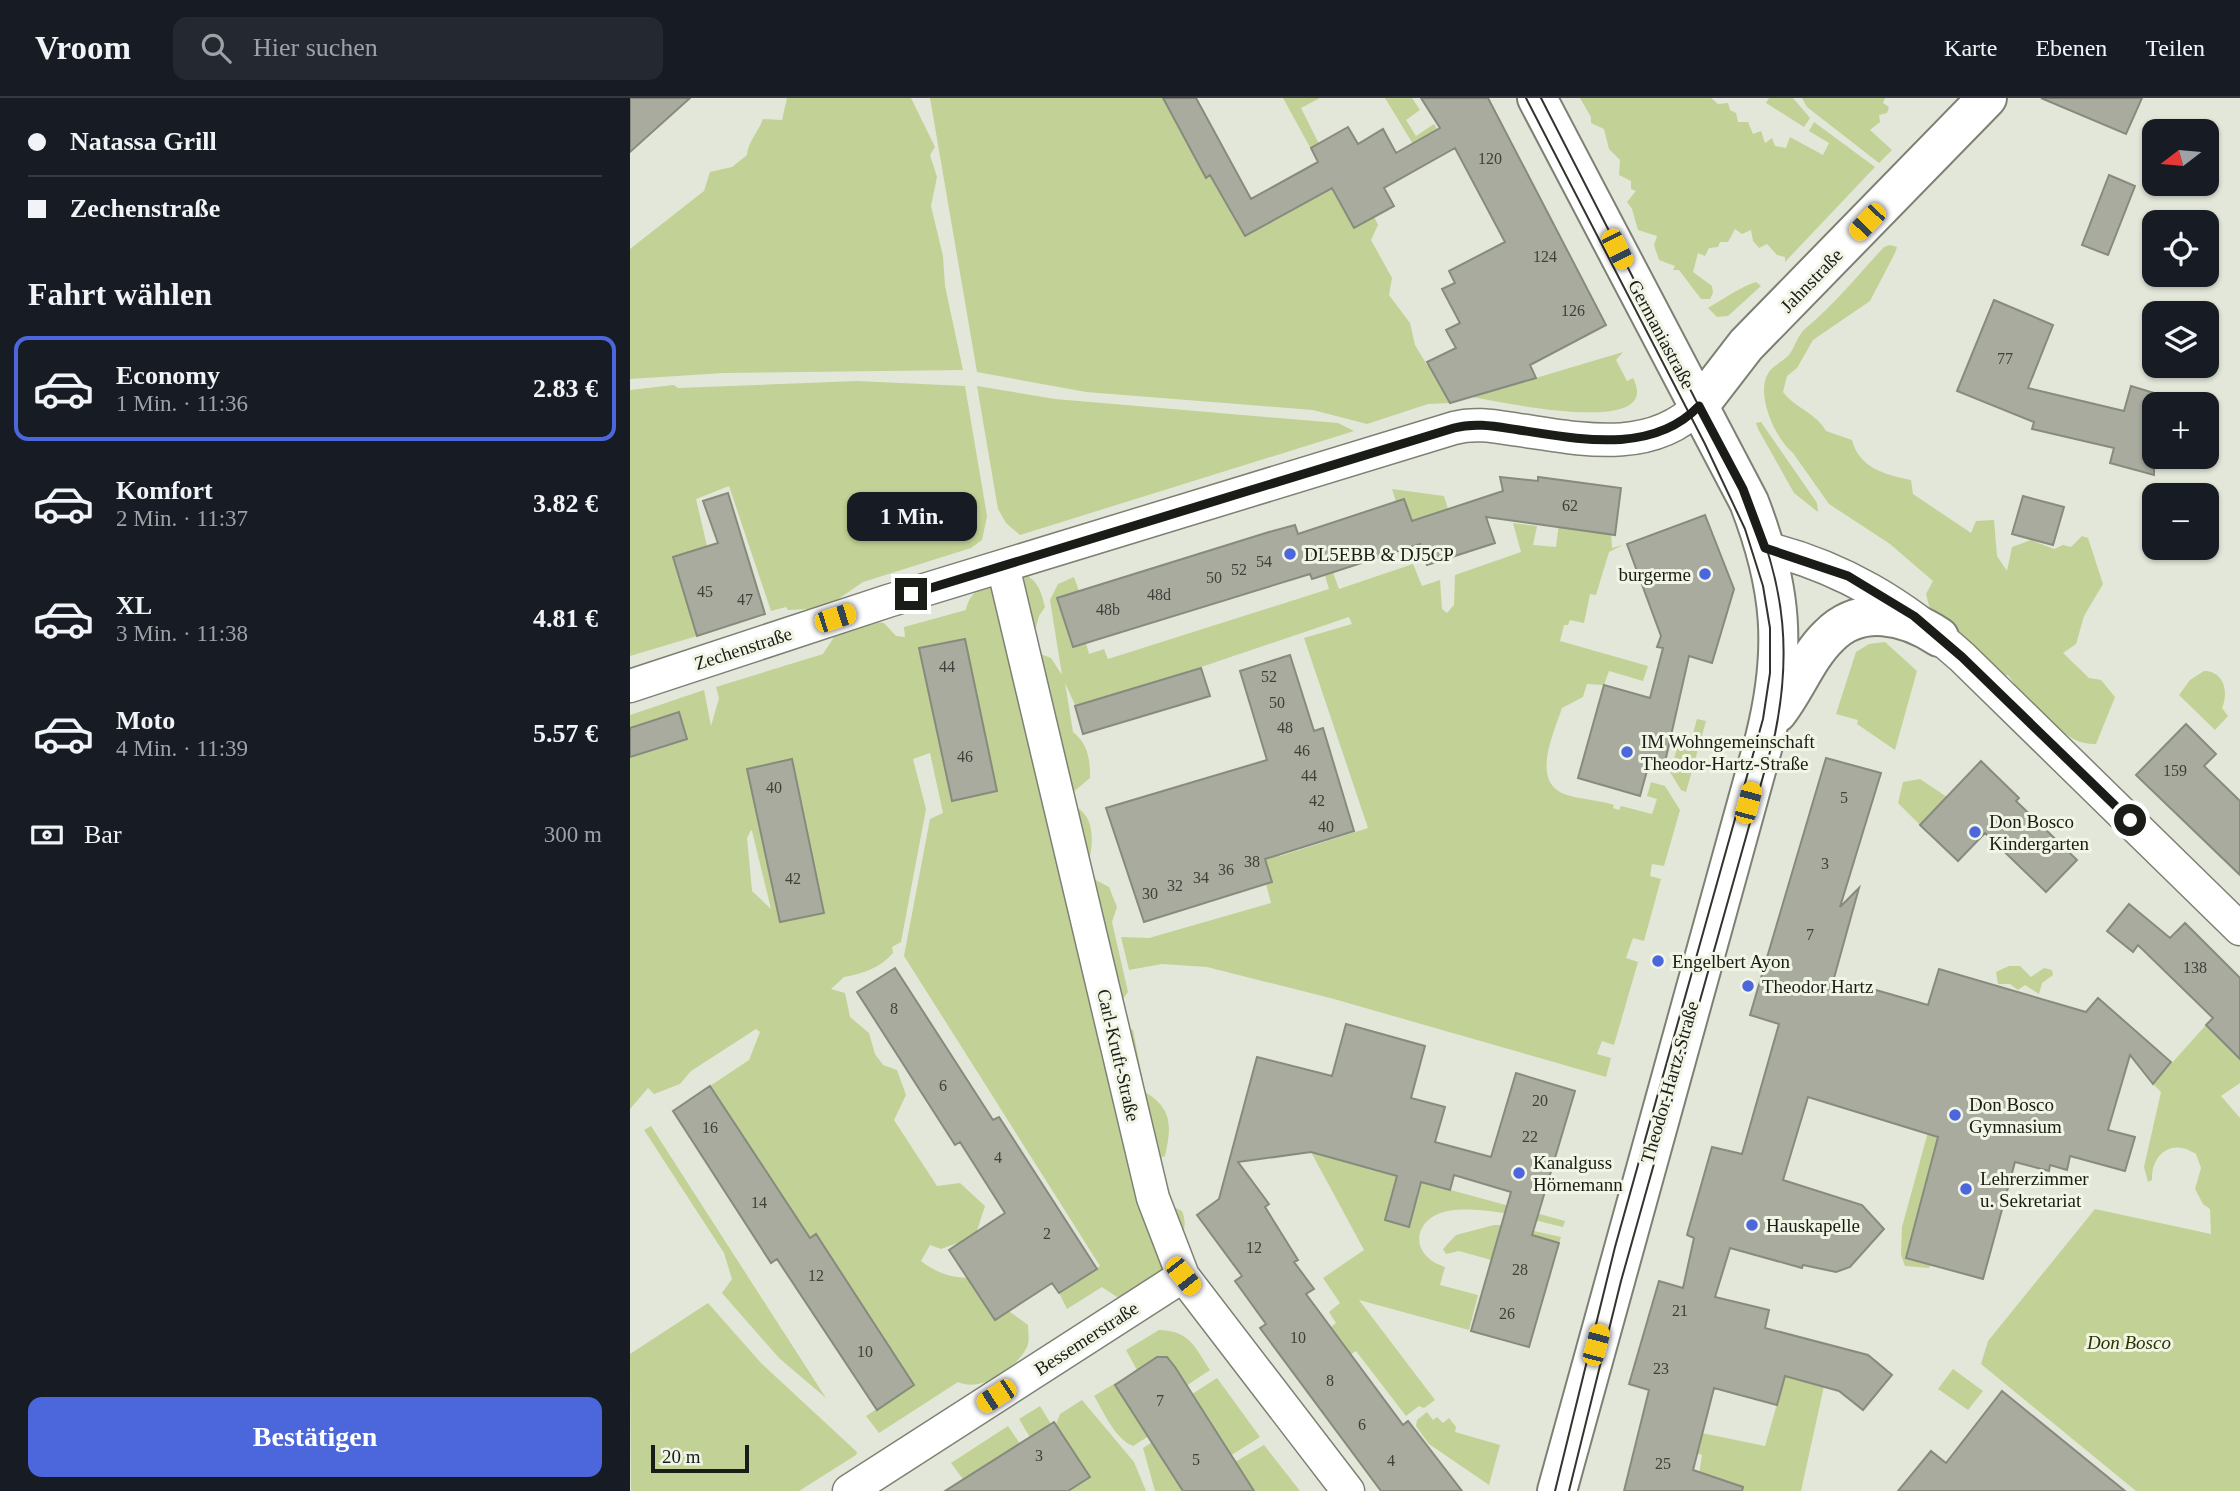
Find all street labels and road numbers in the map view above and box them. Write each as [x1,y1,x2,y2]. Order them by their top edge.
street label: Jahnstraße [1776,244,1847,316]
street label: Germaniastraße [1624,276,1699,392]
street label: Zechenstraße [692,623,795,674]
street label: Carl-Kruft-Straße [1093,987,1144,1123]
street label: Theodor-Hartz-Straße [1636,999,1703,1165]
street label: Bessemerstraße [1031,1297,1142,1380]

